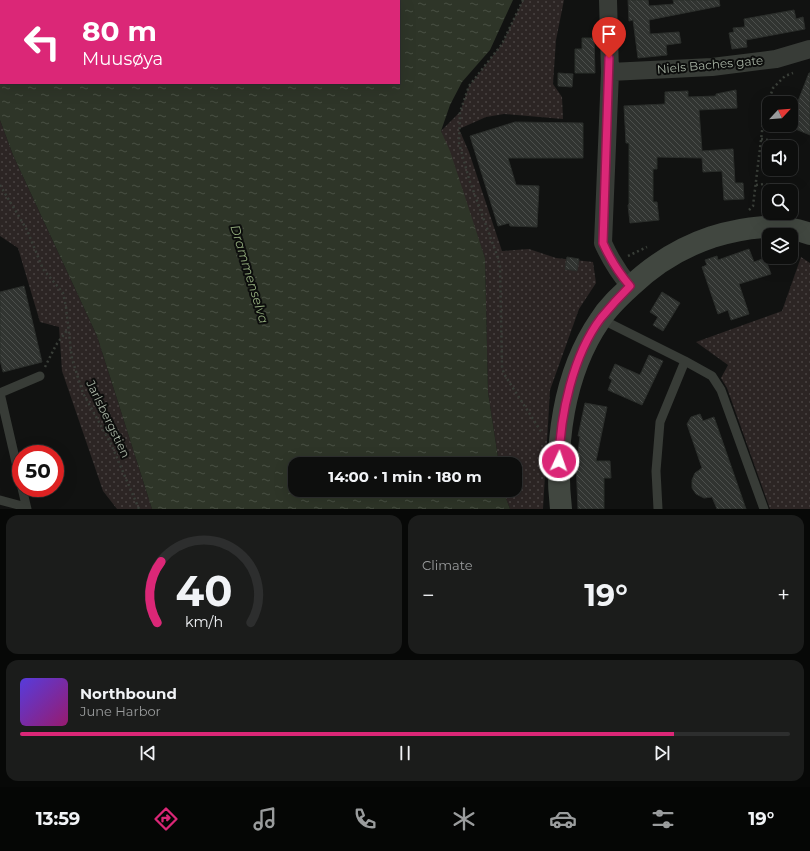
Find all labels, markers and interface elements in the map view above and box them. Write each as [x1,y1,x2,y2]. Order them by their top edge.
text: 80 m [82,14,157,48]
icon: left [16,16,68,68]
pin [592,17,626,58]
icon: arrive [598,23,620,45]
text: Muusøya [82,48,163,70]
street label: Niels Baches gate [656,52,764,77]
north arrow [762,96,798,132]
map controls [762,96,798,264]
button: sound [762,140,798,176]
button: search [762,184,798,220]
water label: Drammenselva [227,223,273,325]
button: layers [762,228,798,264]
street label: Jarlsbergstien [83,377,134,460]
position arrow [538,440,580,482]
speed limit sign: 50 [12,445,64,497]
text: 14:00 · 1 min · 180 m [328,467,482,486]
text: Climate [422,557,473,573]
text: 40 [176,565,232,615]
text: 19° [584,577,628,614]
text: − [422,582,435,609]
text: + [777,582,790,609]
text: km/h [185,612,223,630]
text: Northbound [80,684,177,703]
text: June Harbor [80,703,161,719]
icon: previous [137,742,159,764]
icon: pause [394,742,416,764]
icon: next [651,742,673,764]
icon: directions [152,805,180,833]
icon: music [251,805,279,833]
icon: phone [351,805,379,833]
icon: climate [450,805,478,833]
icon: car [549,805,577,833]
icon: filters [649,805,677,833]
text: 13:59 [36,808,80,830]
text: 19° [748,808,774,830]

